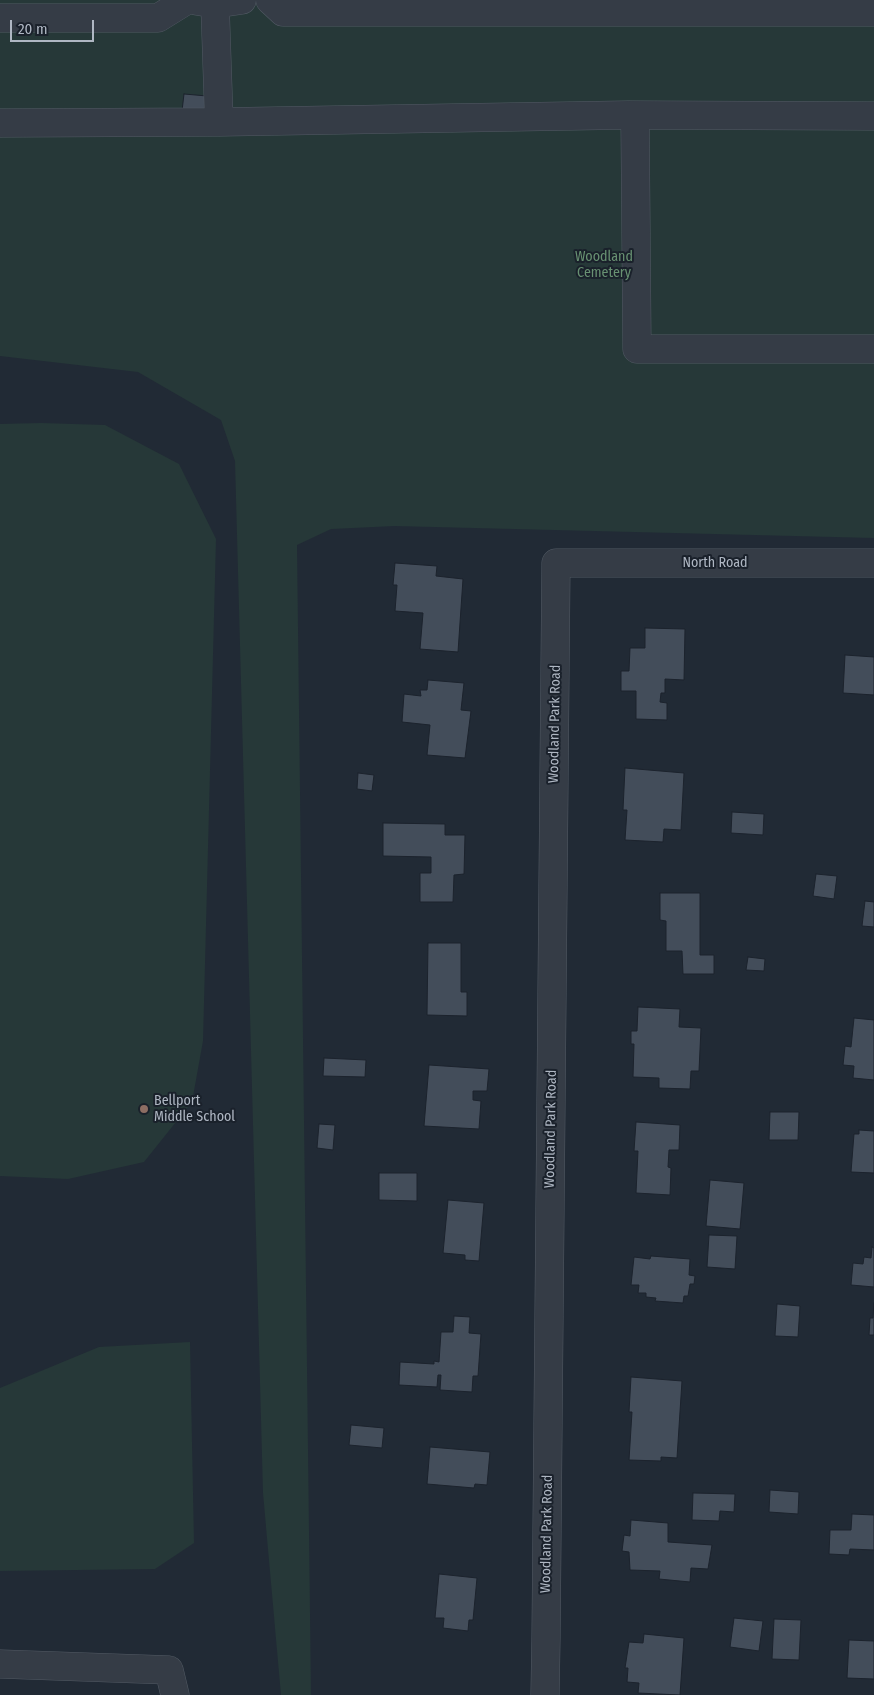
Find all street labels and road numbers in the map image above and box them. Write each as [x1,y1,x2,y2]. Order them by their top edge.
street label: North Road [682,555,748,571]
street label: Woodland Park Road [546,665,564,783]
street label: Woodland Park Road [542,1070,560,1188]
street label: Woodland Park Road [538,1475,556,1593]

